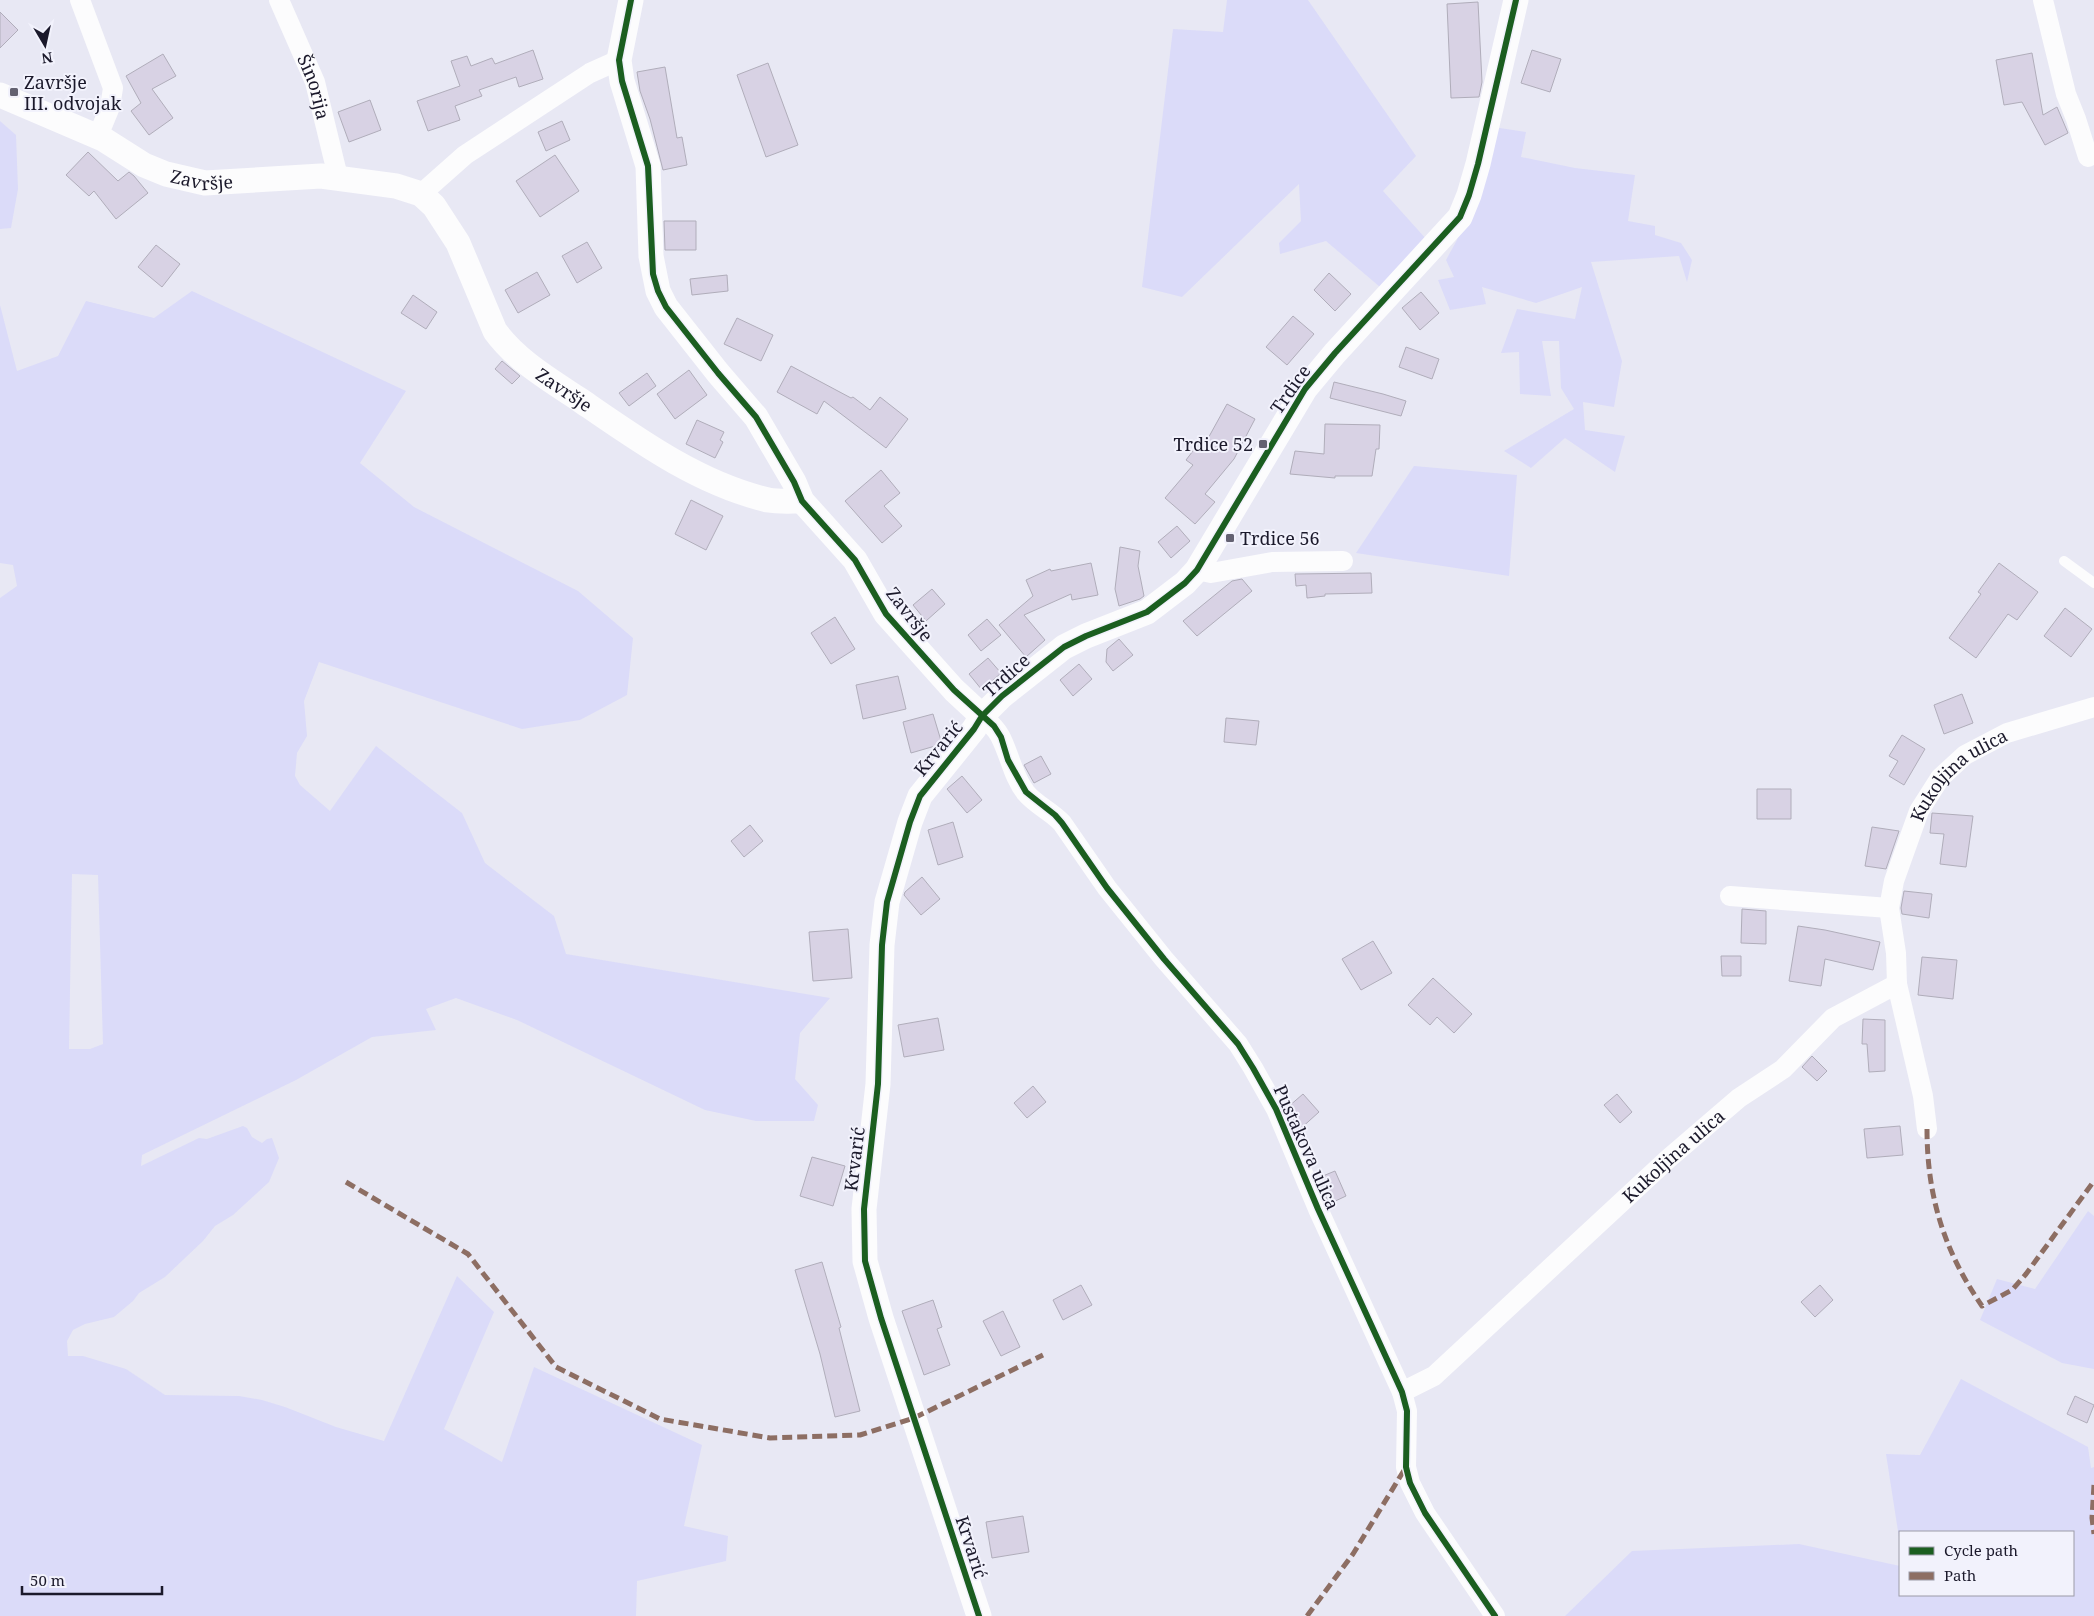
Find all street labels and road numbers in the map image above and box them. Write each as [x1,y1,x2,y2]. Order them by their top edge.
street label: Šinorija [292,50,336,122]
street label: Završje [168,163,234,195]
street label: Trdice [1264,360,1316,418]
street label: Završje [531,362,597,417]
street label: Završje [881,582,939,646]
street label: Trdice [977,648,1035,702]
street label: Krvarić [908,715,968,781]
street label: Kukoljina ulica [1904,723,2011,825]
street label: Pustakova ulica [1269,1081,1345,1213]
street label: Kukoljina ulica [1617,1104,1729,1208]
street label: Krvarić [838,1125,870,1193]
street label: Krvarić [951,1513,993,1582]

